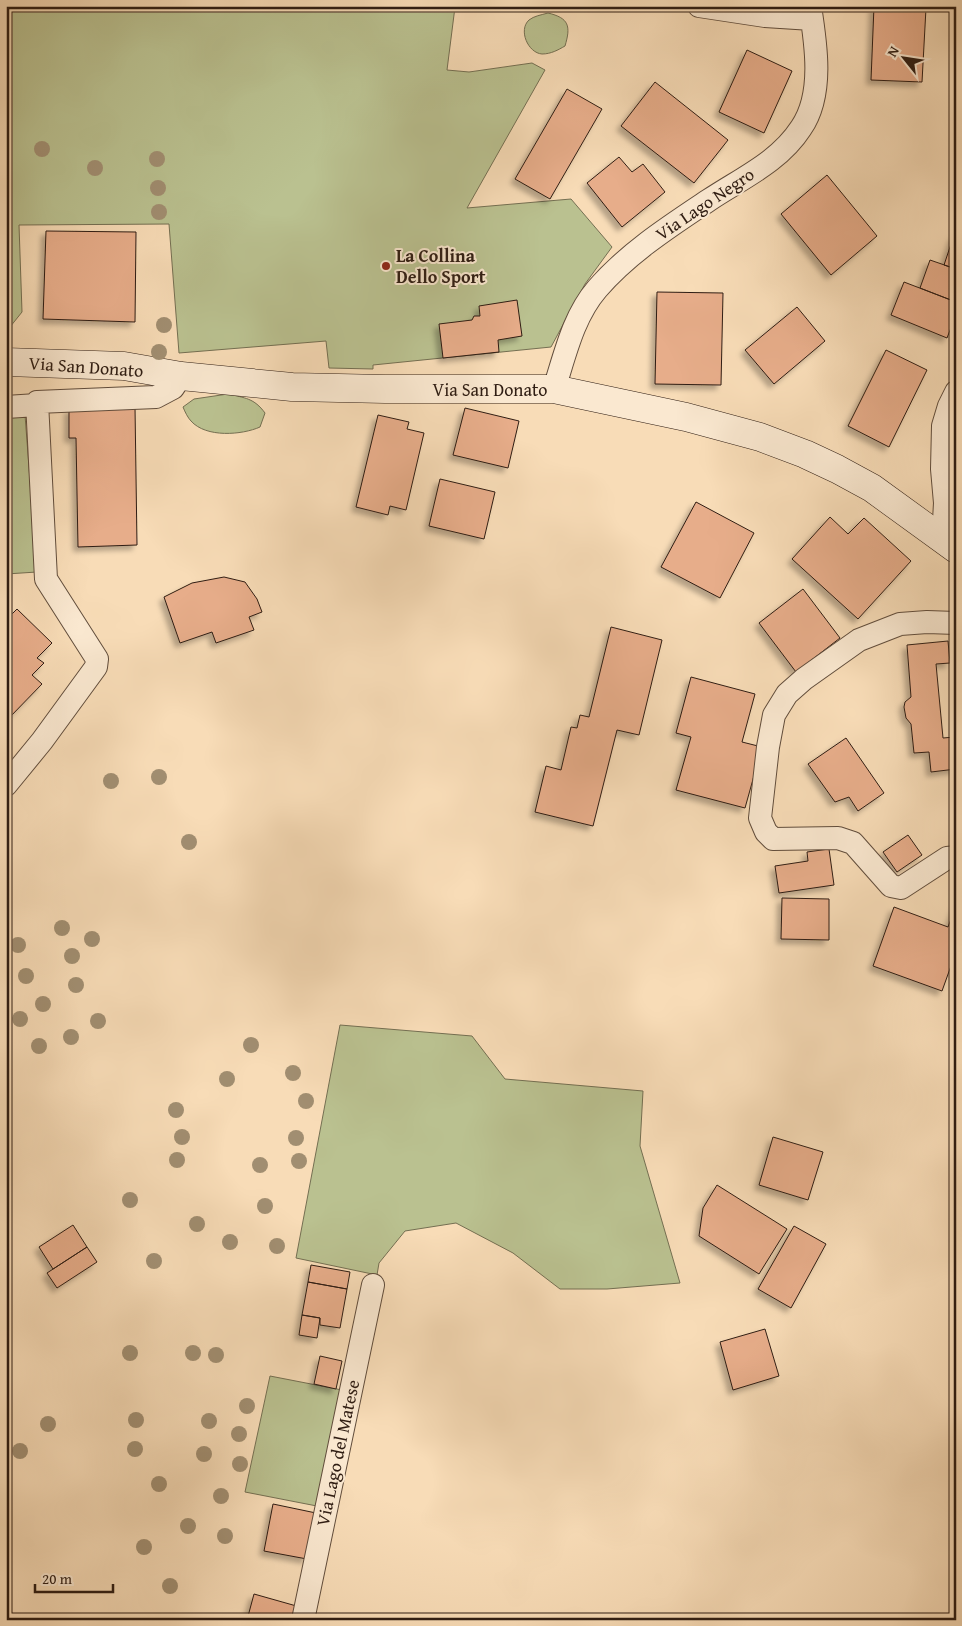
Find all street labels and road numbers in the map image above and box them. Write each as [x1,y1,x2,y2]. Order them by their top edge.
street label: Via Lago Negro [650,160,760,247]
street label: Via San Donato [28,349,144,384]
street label: Via San Donato [433,376,547,403]
street label: Via Lago del Matese [309,1377,366,1529]

